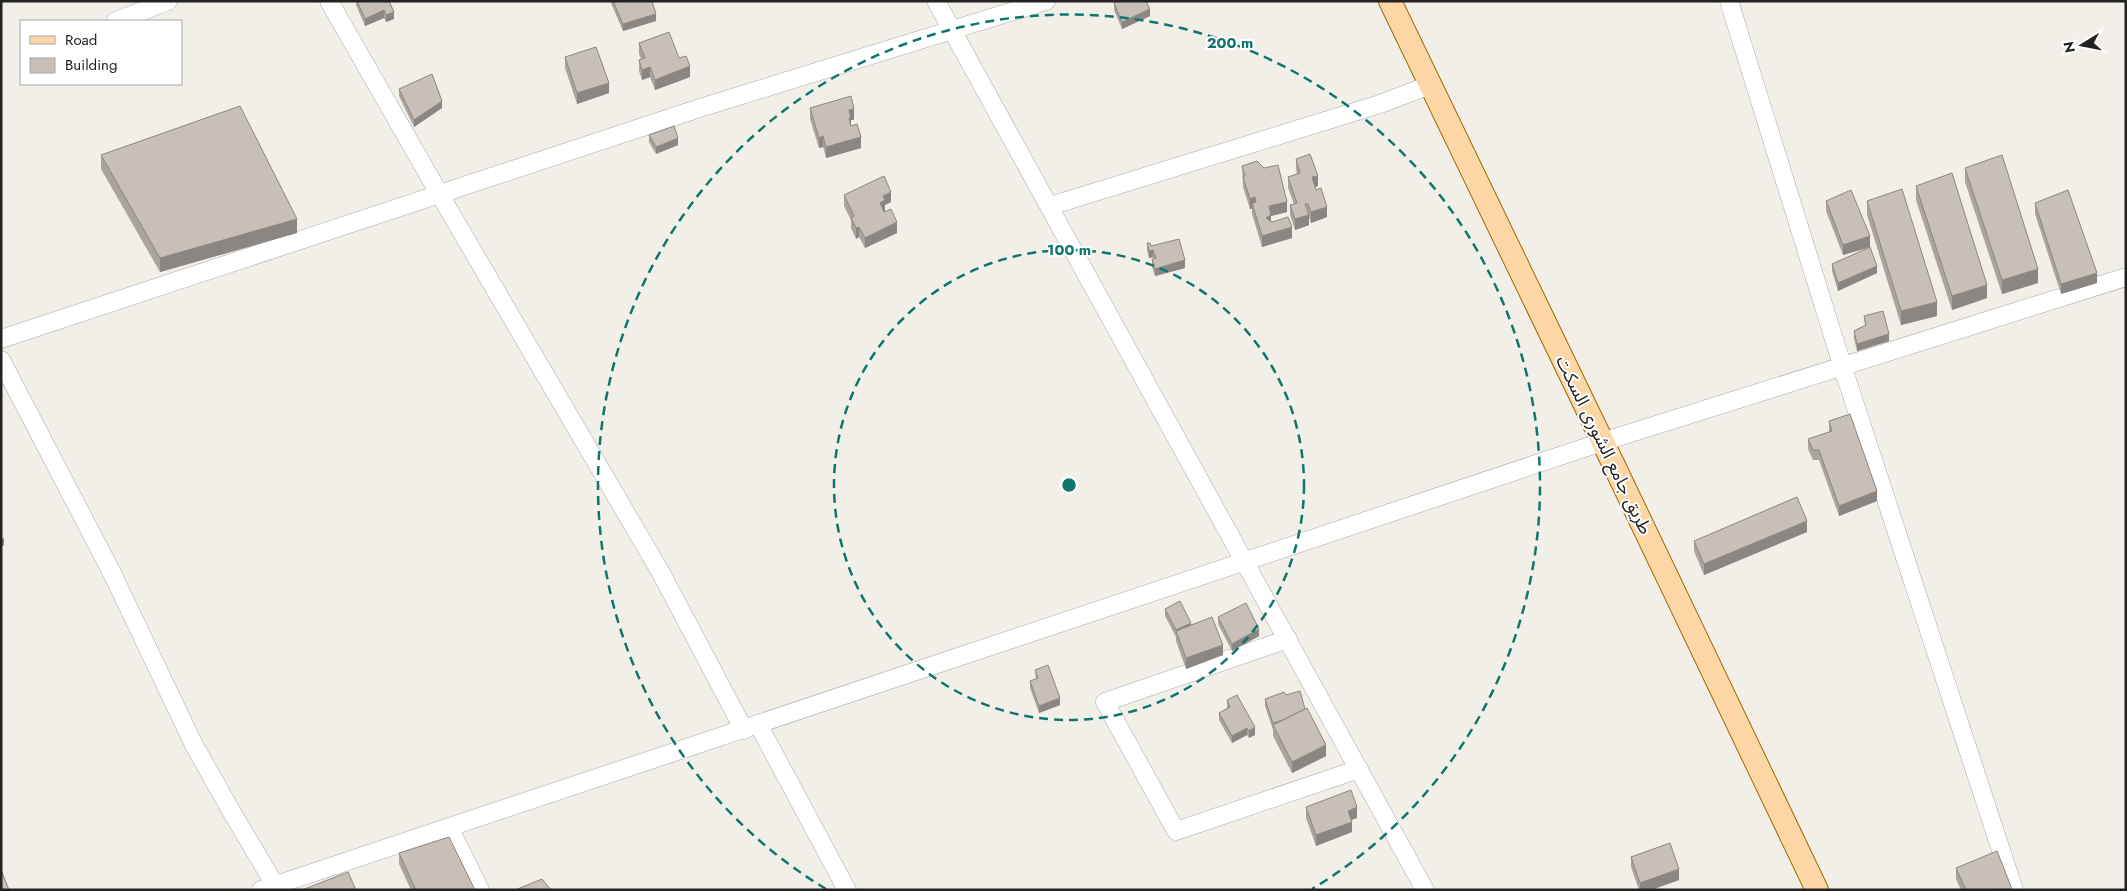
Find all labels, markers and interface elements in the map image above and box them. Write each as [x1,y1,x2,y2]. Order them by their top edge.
legend [20,20,182,85]
north arrow [2057,20,2107,70]
text: Road [65,29,97,51]
text: 200 m [1207,32,1253,54]
text: N [2058,40,2080,54]
text: Building [65,54,117,76]
text: 100 m [1047,239,1091,261]
street label: طريق جامع الشورى السكت [1548,351,1659,539]
centre of rings [1060,476,1078,494]

